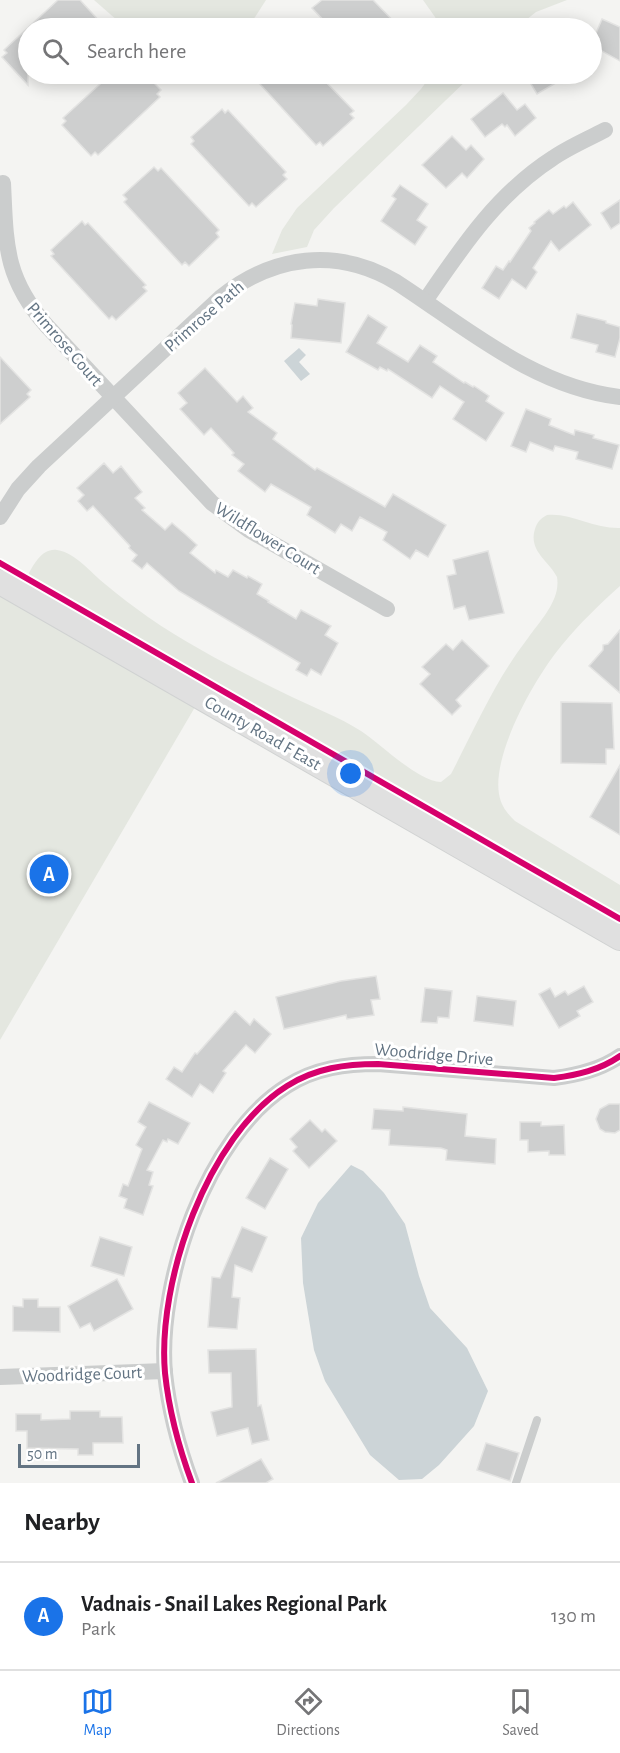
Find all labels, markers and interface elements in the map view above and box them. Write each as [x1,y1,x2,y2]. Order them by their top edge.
search box [18,18,602,84]
icon: search [39,35,72,68]
text: Search here [87,40,186,62]
street label: Primrose Path [162,278,248,356]
street label: Primrose Court [23,299,105,390]
street label: Wildflower Court [212,499,324,579]
street label: County Road F East [201,693,324,775]
your location [336,759,365,788]
pin: A [29,852,68,896]
street label: Woodridge Drive [374,1041,494,1069]
street label: Woodridge Court [22,1364,143,1386]
scale bar [18,1441,140,1468]
text: 50 m [27,1446,58,1462]
text: Nearby [24,1509,100,1535]
text: Vadnais - Snail Lakes Regional Park [81,1593,387,1615]
text: A [38,1606,50,1626]
text: 130 m [551,1606,596,1626]
text: Park [81,1619,116,1639]
tab: Map [81,1685,114,1740]
tab: Directions [276,1685,340,1740]
tab: Saved [502,1685,539,1740]

